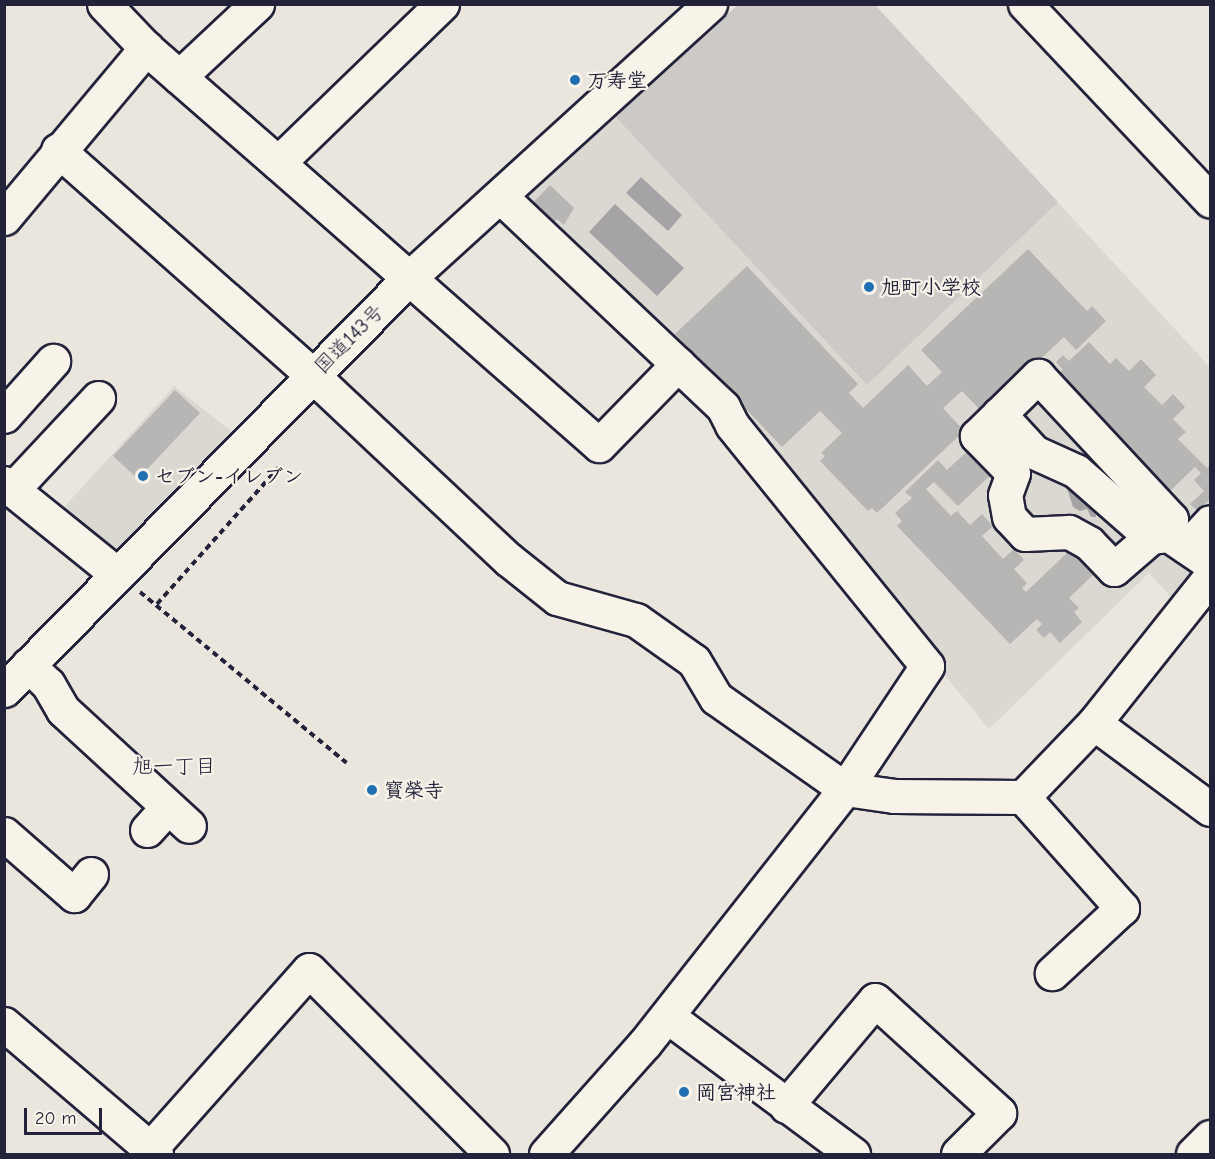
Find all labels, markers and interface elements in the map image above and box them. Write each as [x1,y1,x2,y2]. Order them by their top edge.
place label: 万寿堂 [587,68,647,92]
marker: 万寿堂 [568,73,582,87]
place label: 旭町小学校 [881,275,981,299]
marker: 旭町小学校 [862,280,876,294]
street label: 国道143号 [310,300,388,378]
place label: セブン-イレブン [155,464,303,488]
marker: セブン-イレブン [136,469,150,483]
district label: 旭一丁目 [132,753,216,779]
place label: 寳榮寺 [384,778,444,802]
marker: 寳榮寺 [365,783,379,797]
place label: 岡宮神社 [696,1080,776,1104]
marker: 岡宮神社 [677,1085,691,1099]
scale bar [27,1096,105,1134]
text: 20 m [35,1108,76,1129]

